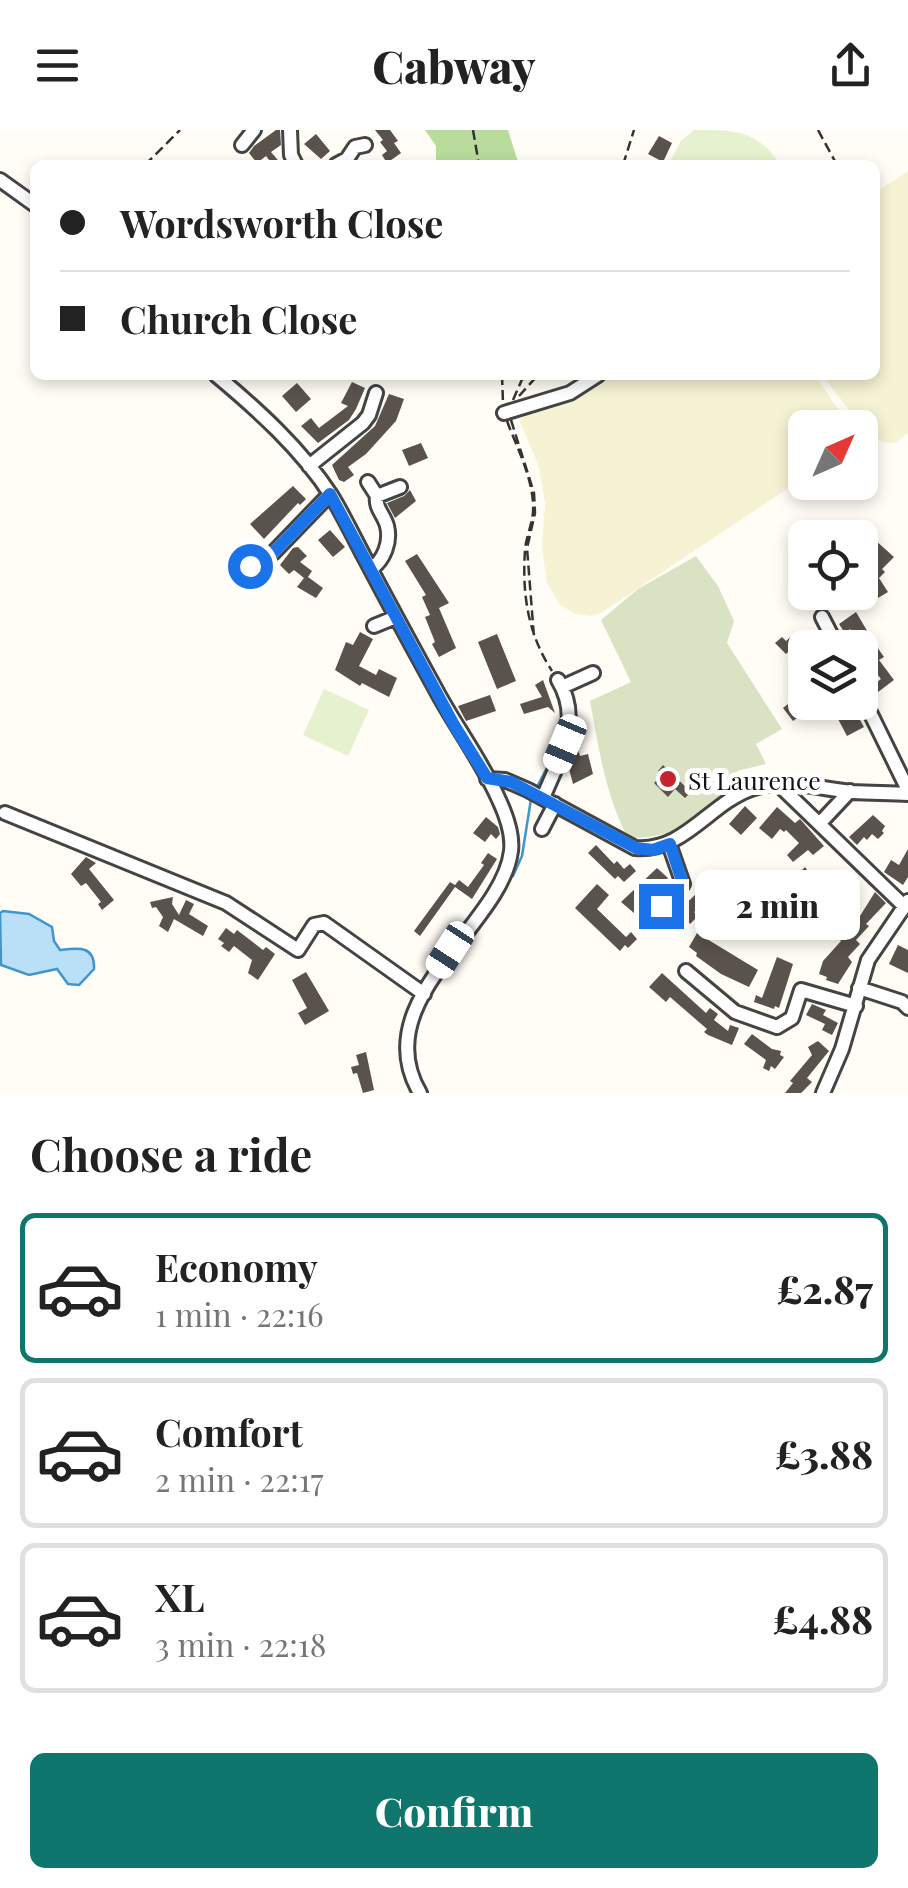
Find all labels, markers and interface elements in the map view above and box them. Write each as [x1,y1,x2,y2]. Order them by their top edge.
text: Cabway [372,35,536,95]
icon: menu [30,38,85,93]
icon: share [823,38,878,93]
text: Wordsworth Close [120,197,443,248]
text: Church Close [120,293,357,344]
north arrow [788,410,878,500]
map controls [788,410,878,720]
button: locate [788,520,878,610]
route start [228,544,273,589]
button: layers [788,630,878,720]
car [539,711,591,777]
place label: St Laurence [688,763,821,796]
marker: St Laurence [657,768,679,790]
callout: 2 min [696,871,861,941]
text: 2 min [736,883,819,926]
route end [639,884,684,929]
car [421,917,479,983]
text: Choose a ride [30,1123,312,1183]
text: Economy [155,1241,318,1292]
icon: car [35,1243,125,1333]
text: £2.87 [776,1263,873,1314]
text: 1 min · 22:16 [155,1292,324,1335]
text: Comfort [155,1406,303,1457]
icon: car [35,1408,125,1498]
text: £3.88 [775,1428,873,1479]
text: 2 min · 22:17 [155,1457,324,1500]
text: XL [155,1571,204,1622]
icon: car [35,1573,125,1663]
text: £4.88 [773,1593,873,1644]
text: 3 min · 22:18 [155,1622,326,1665]
button: Confirm [30,1753,878,1868]

